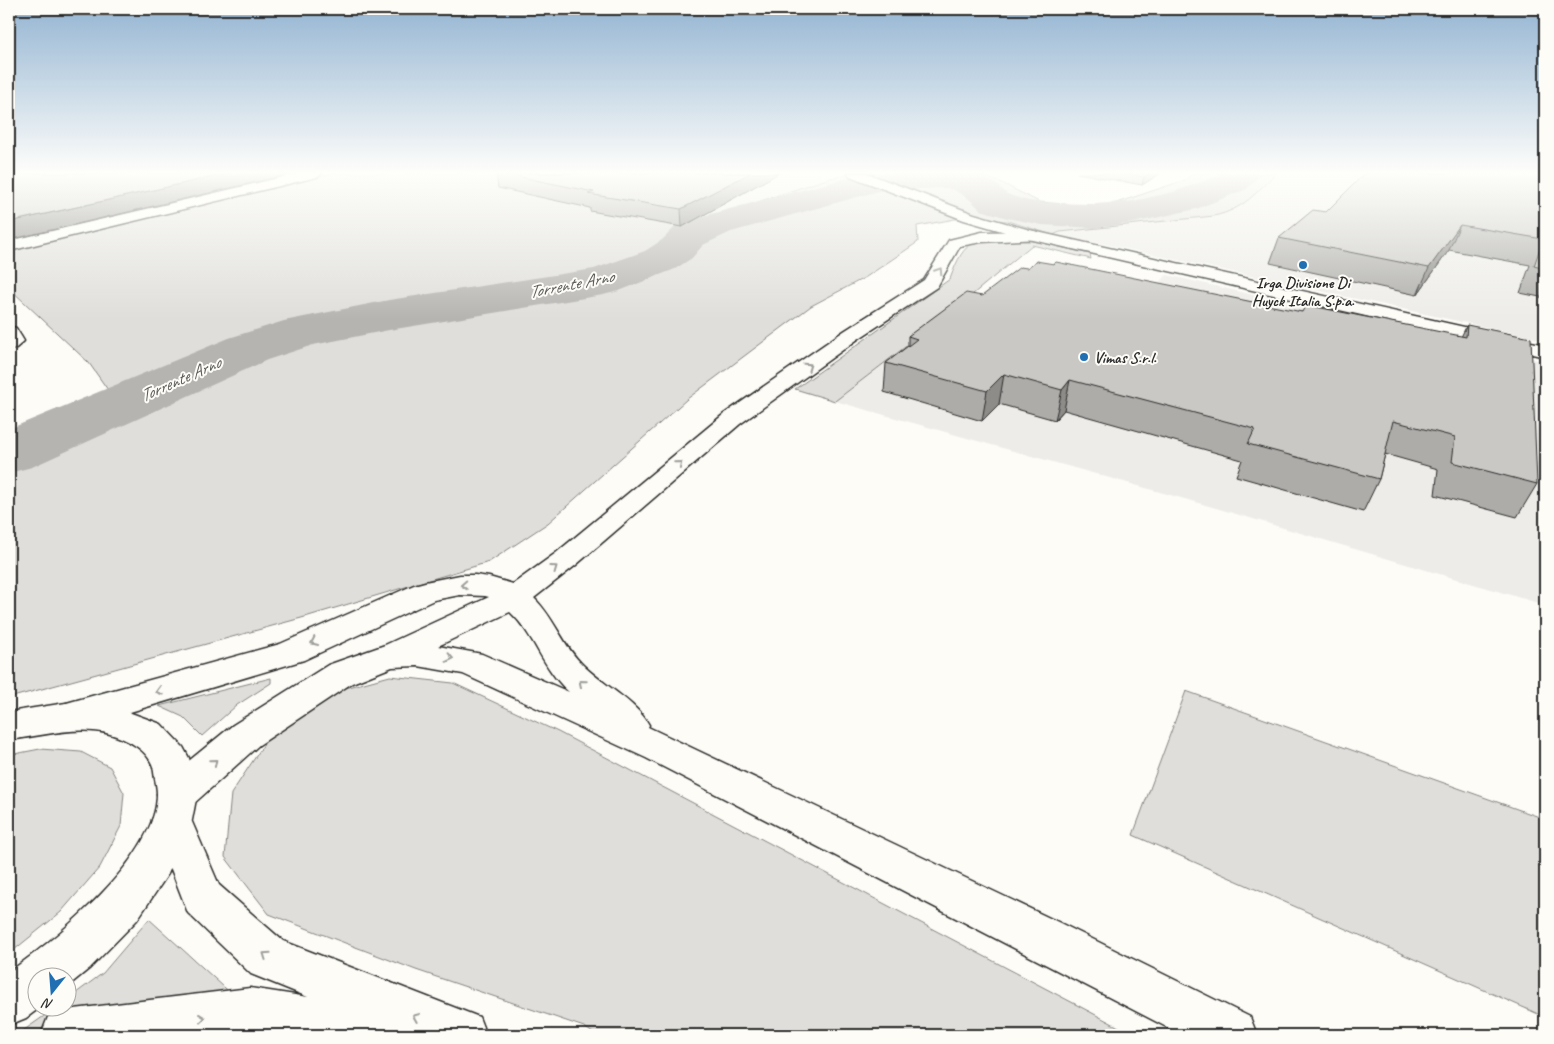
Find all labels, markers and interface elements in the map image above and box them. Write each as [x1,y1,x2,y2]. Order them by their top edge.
marker: Irga Divisione Di Huyck Italia S.p.a. [1297,259,1309,271]
water label: Torrente Arno [527,264,618,303]
one-way arrow [933,268,942,277]
place label: Irga Divisione Di Huyck Italia S.p.a. [1252,273,1355,311]
place label: Vimas S.r.l. [1094,348,1157,368]
water label: Torrente Arno [136,350,226,407]
marker: Vimas S.r.l. [1078,351,1090,363]
one-way arrow [802,363,812,372]
one-way arrow [673,461,682,470]
one-way arrow [548,565,558,574]
one-way arrow [460,579,468,590]
one-way arrow [310,636,319,646]
one-way arrow [445,652,454,663]
one-way arrow [578,680,587,689]
one-way arrow [154,685,163,696]
one-way arrow [209,759,218,768]
one-way arrow [262,952,271,962]
north arrow [28,966,78,1016]
text: N [39,994,55,1013]
one-way arrow [198,1013,206,1024]
one-way arrow [412,1013,421,1023]

